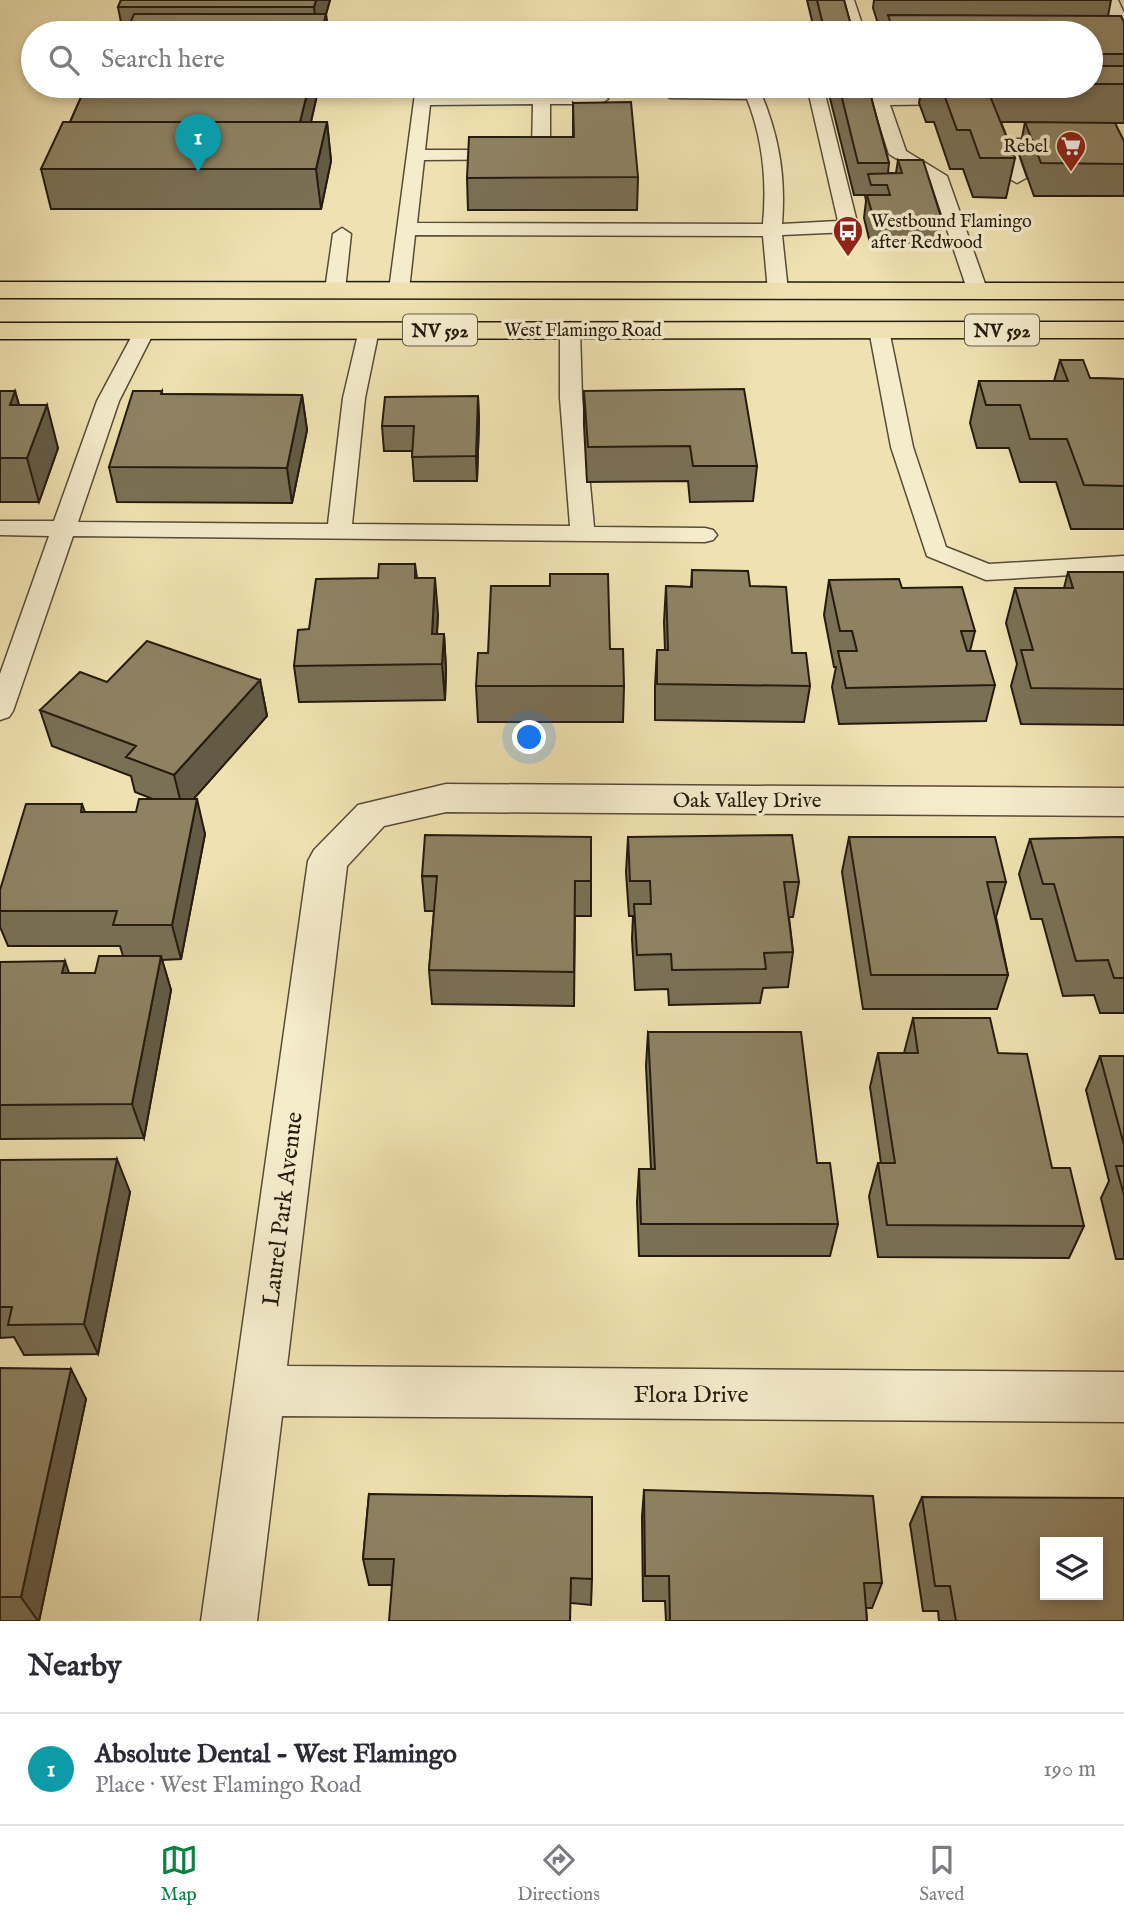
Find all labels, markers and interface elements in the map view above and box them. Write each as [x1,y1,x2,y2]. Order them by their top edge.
search box [21,21,1103,98]
icon: search [45,41,83,79]
text: Search here [101,43,225,76]
pin: 1 [175,114,221,172]
supermarket icon: Rebel [1054,129,1088,173]
place label: Rebel [1003,136,1048,159]
place label: Westbound Flamingo after Redwood [871,211,1032,255]
bus stop icon: Westbound Flamingo after Redwood [831,214,865,258]
road number: NV 592 [403,314,477,346]
road number: NV 592 [965,314,1039,346]
street label: West Flamingo Road [504,320,662,343]
your location [512,720,546,754]
street label: Oak Valley Drive [673,788,822,815]
street label: Laurel Park Avenue [256,1110,311,1308]
street label: Flora Drive [634,1380,748,1411]
map controls [1040,1537,1103,1600]
button: layers [1040,1537,1103,1600]
text: Nearby [28,1648,121,1686]
text: Absolute Dental - West Flamingo [95,1738,457,1771]
text: 1 [47,1755,55,1784]
text: 190 m [1043,1755,1096,1784]
text: Place · West Flamingo Road [95,1771,361,1800]
tab: Map [160,1841,198,1907]
tab: Directions [517,1841,600,1907]
tab: Saved [919,1841,964,1907]

